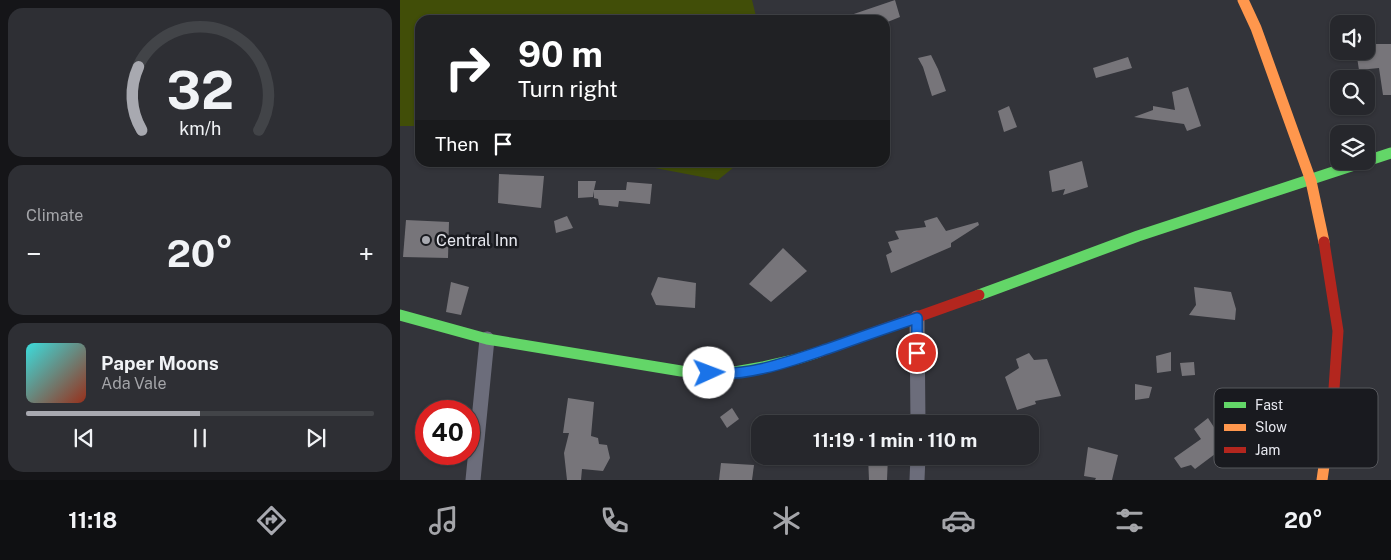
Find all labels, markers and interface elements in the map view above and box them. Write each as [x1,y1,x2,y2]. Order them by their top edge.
map controls [1330,15,1375,170]
button: sound [1330,15,1375,60]
text: 90 m [518,34,603,75]
icon: right [435,35,500,100]
text: 32 [166,60,234,121]
button: search [1330,70,1375,115]
text: Turn right [518,76,618,102]
text: km/h [179,118,221,139]
button: layers [1330,125,1375,170]
icon: arrive [489,130,517,158]
text: Then [435,133,479,155]
text: Climate [26,206,83,225]
text: 20° [167,231,233,276]
place label: Central Inn [436,231,518,250]
marker: Central Inn [420,234,432,246]
text: − [26,237,42,270]
text: + [358,237,374,270]
pin [896,332,938,374]
icon: arrive [903,339,931,367]
position arrow [682,346,734,398]
text: Paper Moons [101,352,219,374]
text: Ada Vale [101,374,166,393]
legend [1214,388,1378,468]
text: Fast [1255,397,1283,413]
speed limit sign: 40 [415,400,480,465]
text: Slow [1255,419,1287,435]
icon: previous [70,424,98,452]
icon: pause [186,424,214,452]
icon: next [302,424,330,452]
text: 11:19 · 1 min · 110 m [813,429,977,451]
text: Jam [1255,442,1280,458]
icon: directions [254,503,289,538]
icon: music [426,503,461,538]
icon: phone [597,503,632,538]
icon: climate [769,503,804,538]
icon: car [941,503,976,538]
icon: filters [1112,503,1147,538]
text: 11:18 [68,507,117,533]
text: 20° [1284,507,1323,533]

